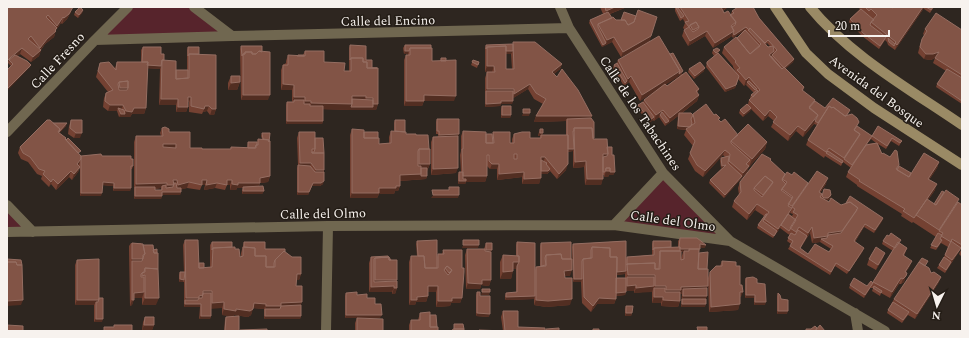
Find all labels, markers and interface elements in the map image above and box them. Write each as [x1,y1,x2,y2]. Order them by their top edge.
street label: Calle del Encino [341,10,435,32]
scale bar [829,12,889,38]
text: 20 m [835,17,860,36]
street label: Calle Fresno [26,27,90,94]
street label: Avenida del Bosque [825,51,928,133]
street label: Calle de los Tabachines [594,52,686,175]
street label: Calle del Olmo [280,203,366,225]
street label: Calle del Olmo [629,205,717,237]
north arrow [917,286,957,326]
text: N [931,307,941,324]

